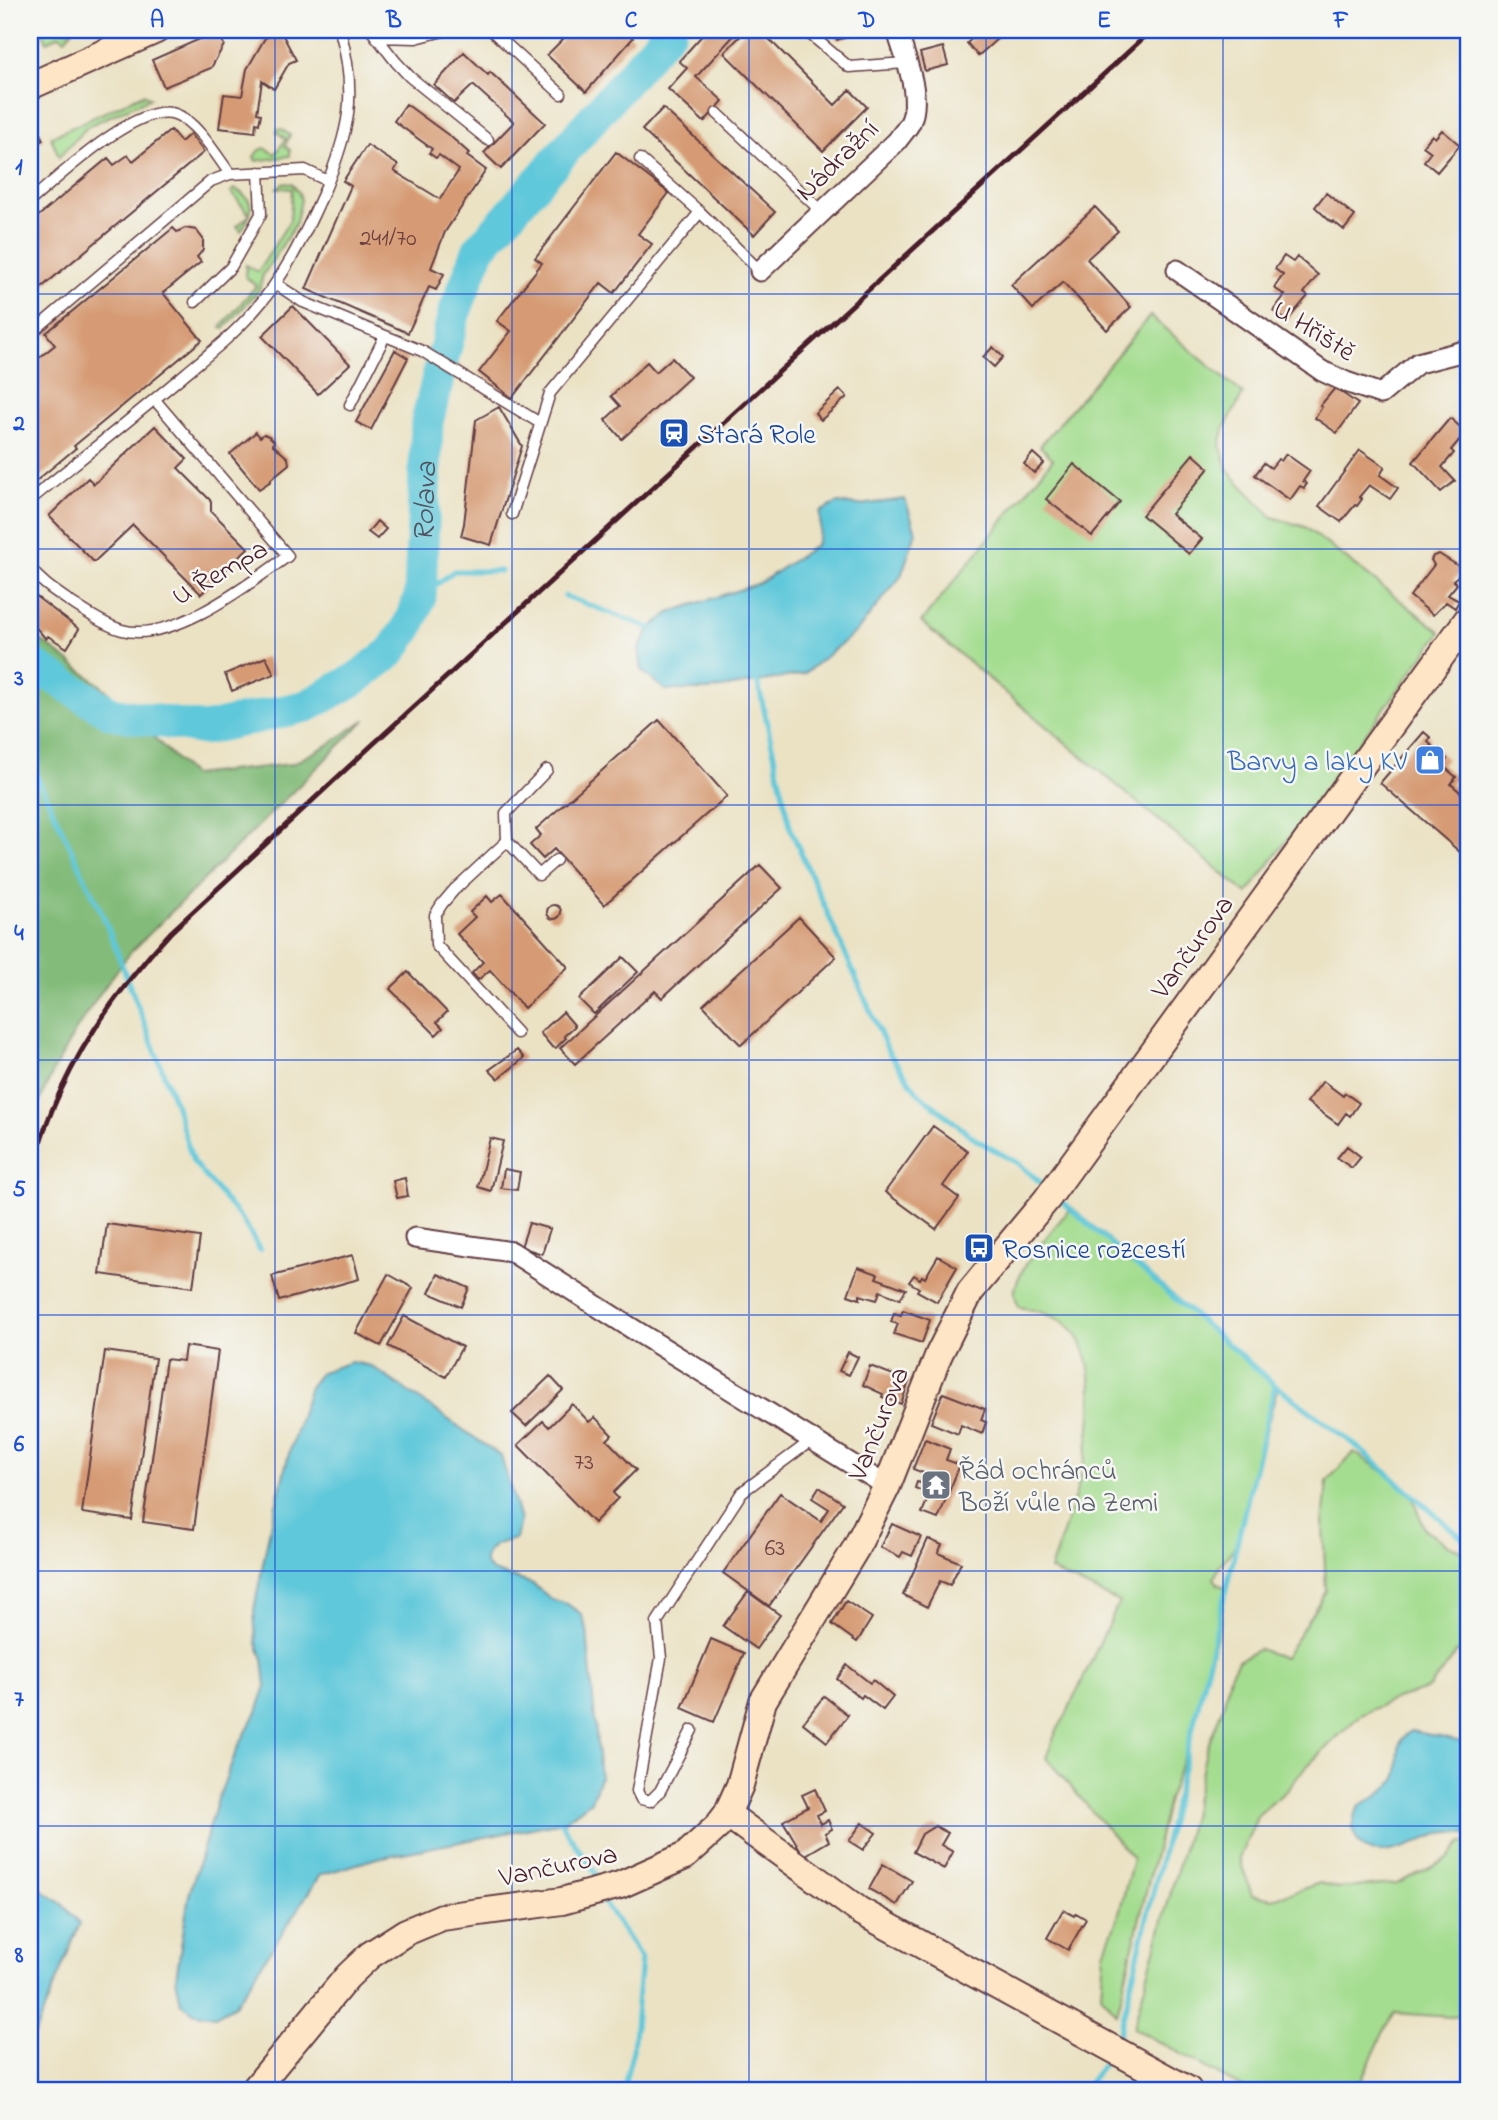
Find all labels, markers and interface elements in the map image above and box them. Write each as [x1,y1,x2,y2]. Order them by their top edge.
text: A [150,5,164,38]
text: B [385,5,402,38]
text: C [625,5,638,38]
text: D [858,5,875,38]
text: E [1097,5,1111,38]
text: F [1333,5,1349,38]
street label: Nádražní [787,111,890,212]
text: 1 [15,152,23,185]
house number: 241/70 [359,222,417,257]
street label: U Hřiště [1264,291,1363,374]
text: 2 [12,408,25,441]
station icon: Stará Role [657,416,691,450]
place label: Stará Role [697,416,816,457]
water label: Rolava [403,460,450,543]
street label: U Řempa [165,530,276,618]
text: 3 [13,663,24,696]
place label: Barvy a laky KV [1226,743,1408,784]
shop icon: Barvy a laky KV [1413,743,1447,777]
street label: Vančurova [1142,888,1246,1009]
text: 4 [14,918,24,951]
text: 5 [12,1174,26,1207]
bus stop icon: Rosnice rozcestí [962,1231,996,1265]
place label: Rosnice rozcestí [1002,1231,1186,1272]
street label: Vančurova [838,1361,922,1488]
text: 6 [14,1429,25,1462]
house number: 73 [574,1446,594,1481]
place label: Řád ochránců Boží vůle na Zemi [958,1452,1158,1525]
temple icon: Řád ochránců Boží vůle na Zemi [919,1468,953,1502]
house number: 63 [765,1532,785,1567]
text: 7 [14,1684,24,1717]
street label: Vančurova [495,1835,621,1900]
text: 8 [14,1940,24,1973]

